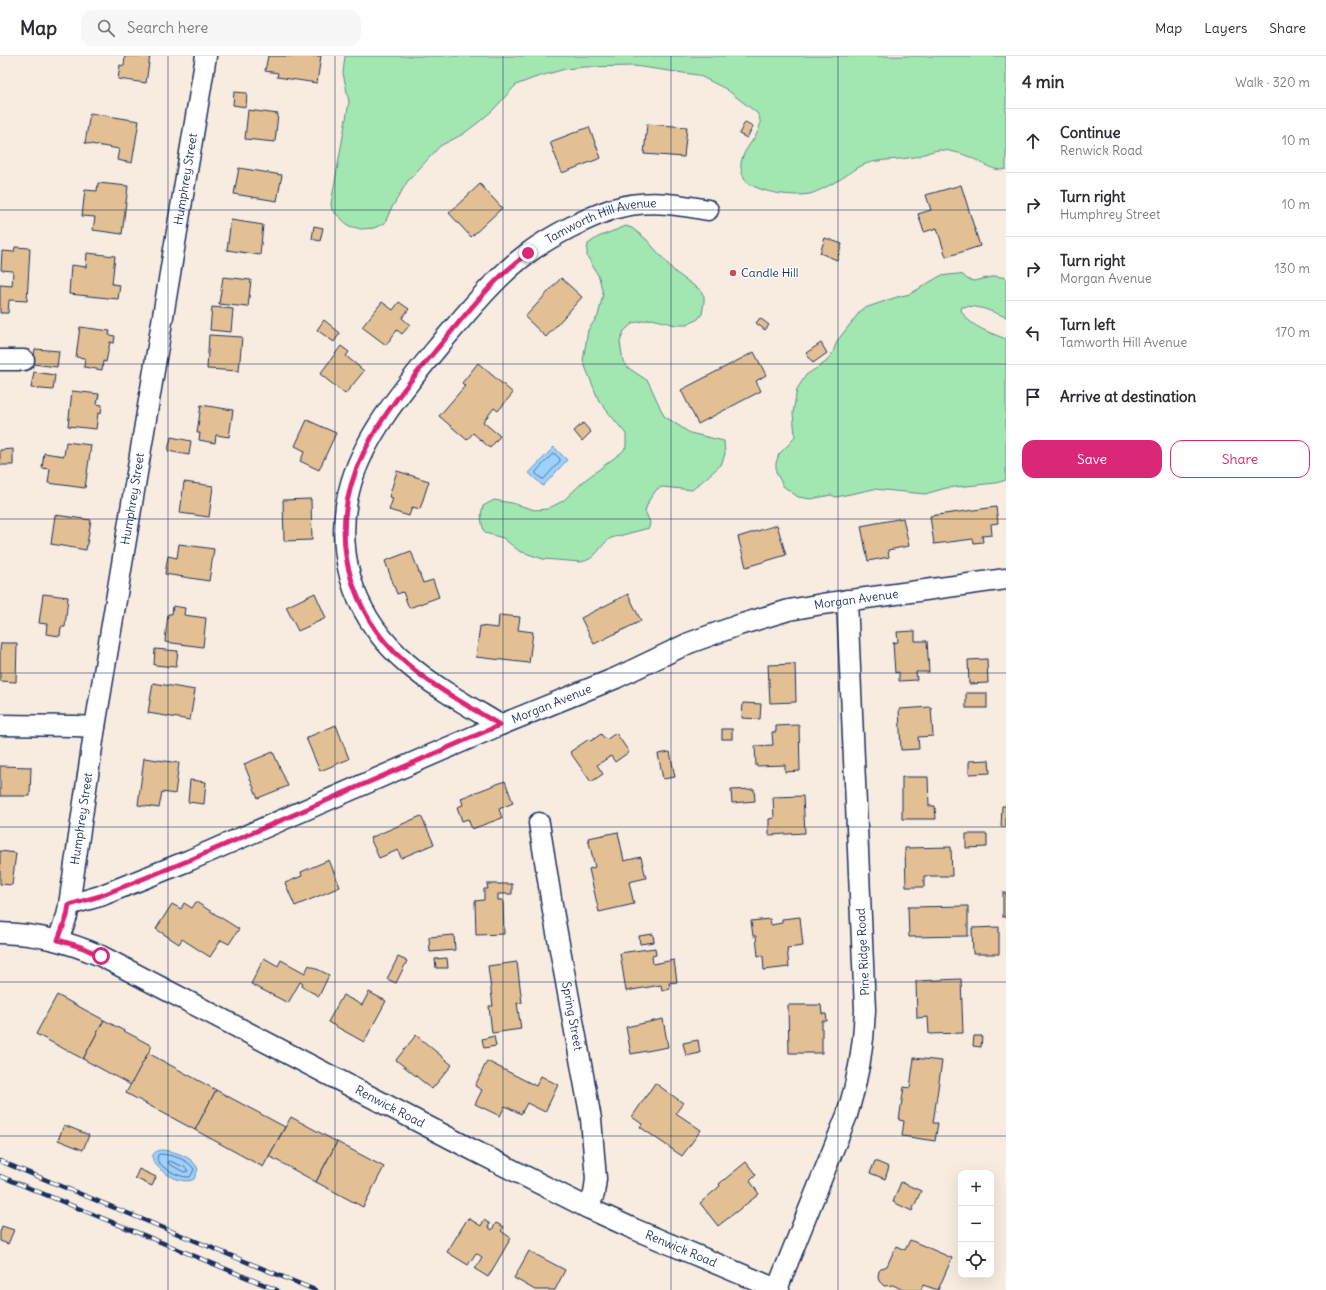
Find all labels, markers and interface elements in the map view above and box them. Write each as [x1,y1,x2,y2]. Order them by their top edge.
search box [81,10,361,46]
text: Map [20,16,57,40]
icon: search [95,17,117,39]
text: Search here [127,18,208,37]
text: Map [1155,19,1182,37]
text: Layers [1204,19,1247,37]
text: Share [1269,19,1306,37]
text: 4 min [1022,71,1064,93]
text: Walk · 320 m [1235,74,1310,91]
text: Continue [1060,123,1121,142]
icon: ahead [1022,130,1044,152]
street label: Humphrey Street [170,132,200,226]
text: 10 m [1282,132,1310,149]
text: Renwick Road [1060,142,1142,159]
text: Turn right [1060,187,1125,206]
icon: right [1022,194,1044,216]
street label: Tamworth Hill Avenue [543,195,657,247]
text: 10 m [1282,196,1310,213]
text: Humphrey Street [1060,206,1160,223]
route end [519,244,537,262]
text: Turn right [1060,251,1125,270]
icon: right [1022,258,1044,280]
text: 130 m [1274,260,1310,277]
place label: Candle Hill [741,265,798,280]
marker: Candle Hill [728,268,738,278]
text: Morgan Avenue [1060,270,1152,287]
text: Turn left [1060,315,1115,334]
icon: left [1022,322,1044,344]
text: 170 m [1275,324,1310,341]
text: Tamworth Hill Avenue [1060,334,1187,351]
icon: arrive [1022,386,1044,408]
text: Arrive at destination [1060,387,1196,406]
button: Save [1022,440,1162,478]
button: Share [1170,440,1310,478]
street label: Humphrey Street [117,452,147,546]
street label: Morgan Avenue [813,586,899,612]
street label: Morgan Avenue [509,681,594,727]
street label: Humphrey Street [67,772,95,866]
street label: Pine Ridge Road [853,908,872,996]
route start [92,947,110,965]
street label: Spring Street [559,980,586,1052]
street label: Renwick Road [353,1082,427,1130]
map controls [958,1170,994,1278]
button: + [958,1170,994,1206]
button: − [958,1206,994,1242]
street label: Renwick Road [643,1227,719,1270]
button: locate [958,1242,994,1278]

